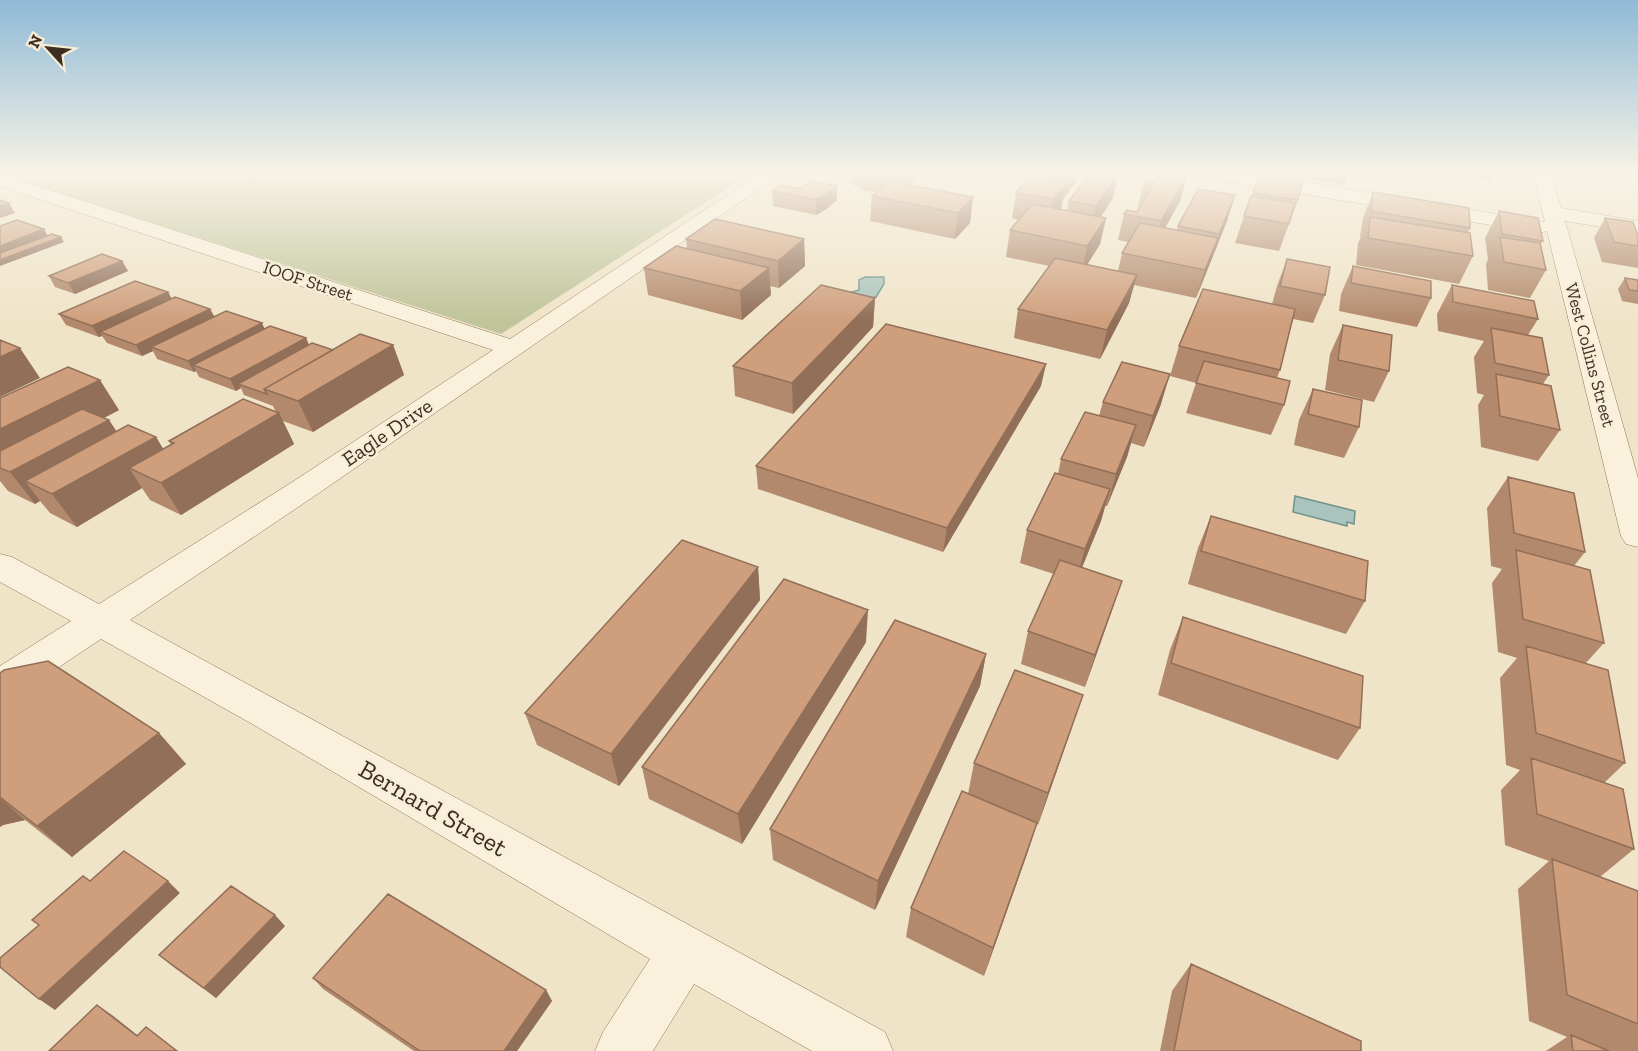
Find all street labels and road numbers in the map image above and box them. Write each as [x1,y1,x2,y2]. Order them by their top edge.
street label: IOOF Street [260,256,356,306]
street label: West Collins Street [1560,281,1620,430]
street label: Eagle Drive [337,393,437,471]
street label: Bernard Street [353,753,513,864]

